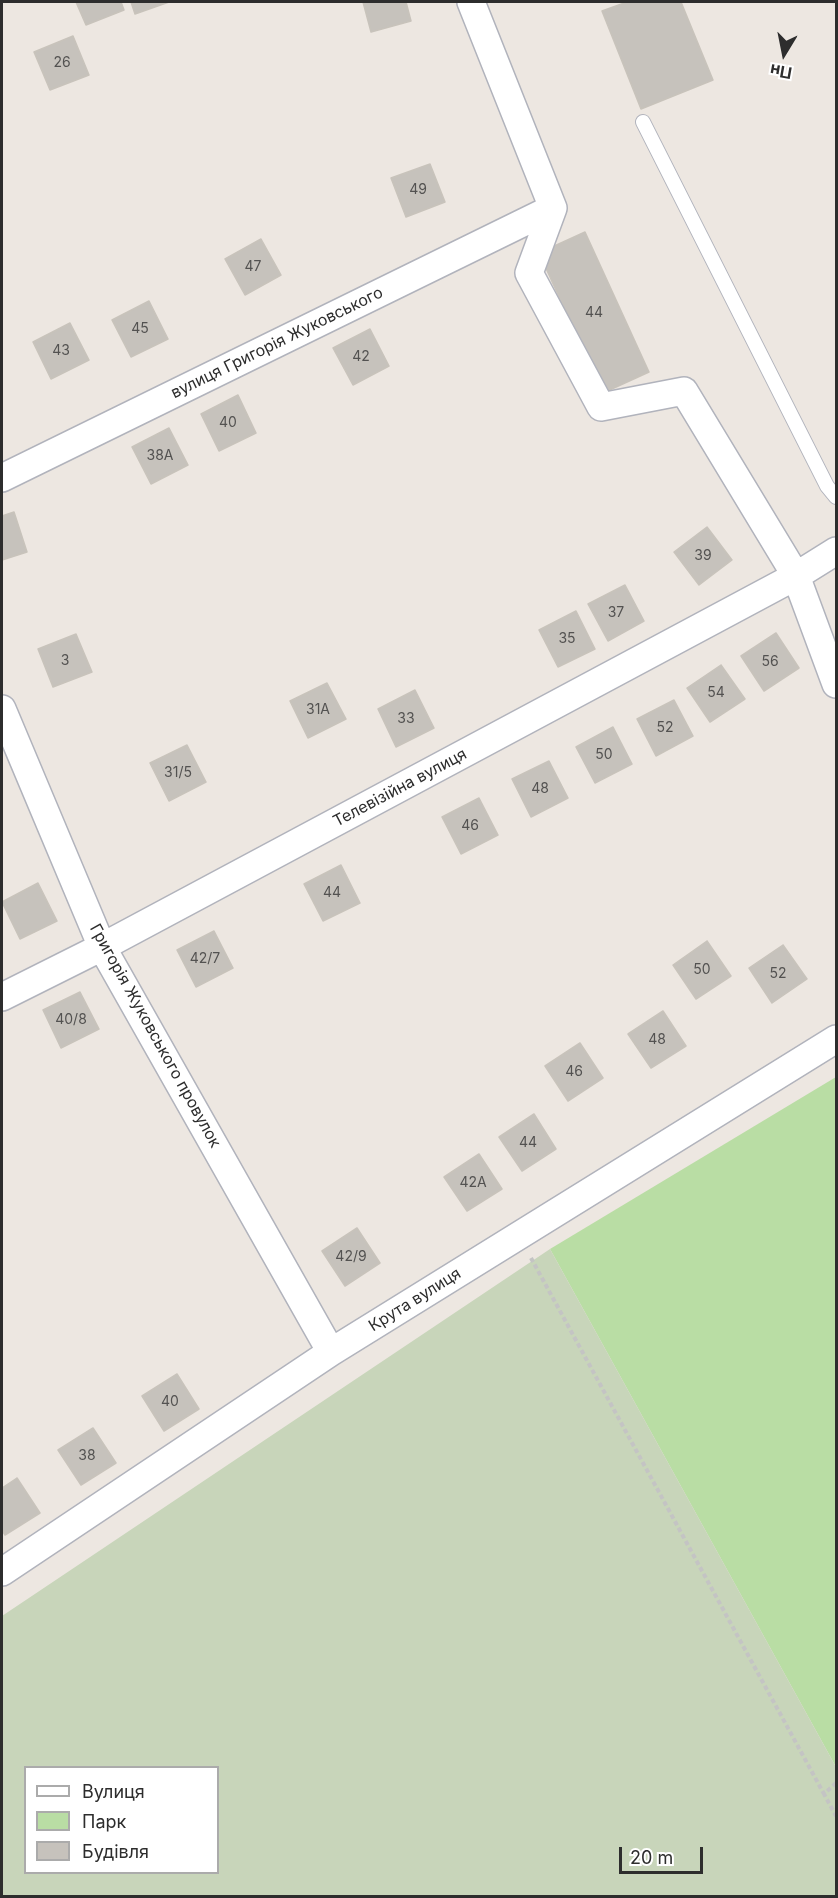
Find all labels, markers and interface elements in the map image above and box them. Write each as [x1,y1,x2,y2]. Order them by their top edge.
north arrow [754,24,814,84]
house number: 26 [53,55,71,71]
text: Пн [768,60,793,83]
house number: 49 [409,182,427,198]
house number: 47 [245,259,261,275]
street label: вулиця Григорія Жуковського [168,283,386,403]
house number: 44 [585,305,603,321]
house number: 45 [131,321,149,337]
house number: 43 [52,343,70,359]
house number: 42 [352,349,370,365]
house number: 40 [219,415,237,431]
house number: 38А [147,448,173,464]
house number: 39 [694,548,712,564]
house number: 37 [608,605,624,621]
house number: 35 [558,631,576,647]
house number: 3 [61,653,69,669]
house number: 56 [761,654,779,670]
house number: 54 [707,685,725,701]
house number: 31А [306,702,330,718]
house number: 33 [397,711,415,727]
house number: 52 [656,720,674,736]
street label: Телевізійна вулиця [330,745,470,831]
house number: 50 [595,747,613,763]
house number: 31/5 [164,765,192,781]
house number: 48 [531,781,549,797]
house number: 46 [461,818,479,834]
house number: 44 [323,885,341,901]
street label: Григорія Жуковського провулок [85,921,225,1151]
house number: 42/7 [190,951,220,967]
house number: 50 [693,962,711,978]
house number: 52 [769,966,787,982]
house number: 40/8 [55,1012,87,1028]
house number: 48 [648,1032,666,1048]
house number: 46 [565,1064,583,1080]
house number: 44 [519,1135,537,1151]
house number: 42А [459,1175,487,1191]
house number: 42/9 [335,1249,367,1265]
street label: Крута вулиця [365,1264,465,1336]
house number: 40 [161,1394,179,1410]
house number: 38 [78,1448,96,1464]
legend [24,1766,219,1874]
text: Вулиця [82,1781,145,1802]
text: Парк [82,1811,126,1832]
scale bar [622,1835,706,1873]
text: Будівля [82,1841,149,1862]
text: 20 m [630,1847,673,1868]

